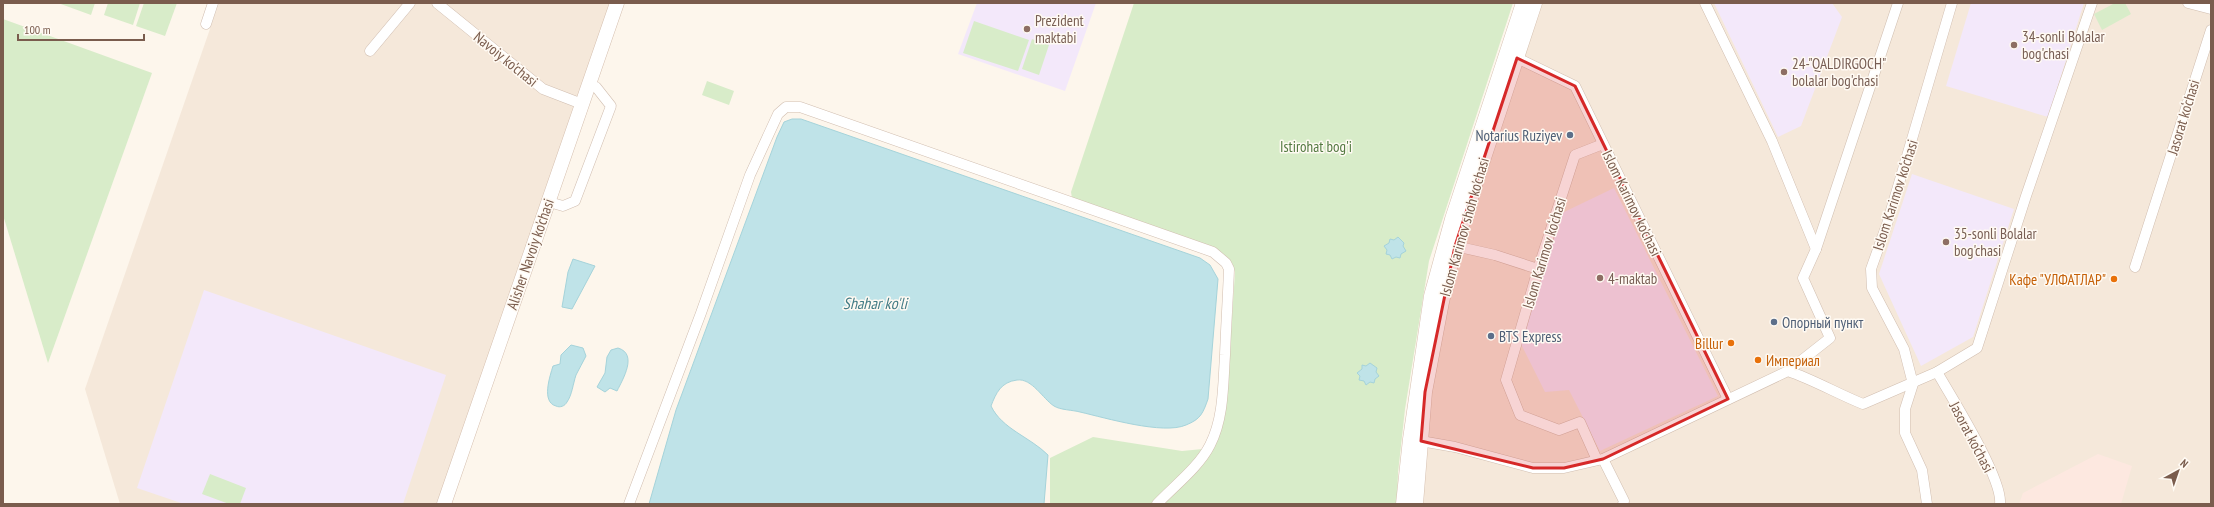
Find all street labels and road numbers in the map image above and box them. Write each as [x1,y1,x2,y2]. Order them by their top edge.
street label: Navoiy ko'chasi [470,27,542,91]
street label: Jasorat ko‘chasi [2162,77,2203,158]
street label: Islom Karimov ko‘chasi [1868,137,1922,253]
street label: Islom Karimov ko'chasi [1598,147,1666,259]
street label: Islom Karimov shoh ko'chasi [1435,155,1493,299]
street label: Islom Karimov ko‘chasi [1518,195,1570,311]
street label: Alisher Navoiy ko'chasi [502,196,558,312]
street label: Jasorat ko‘chasi [1945,397,1999,476]

